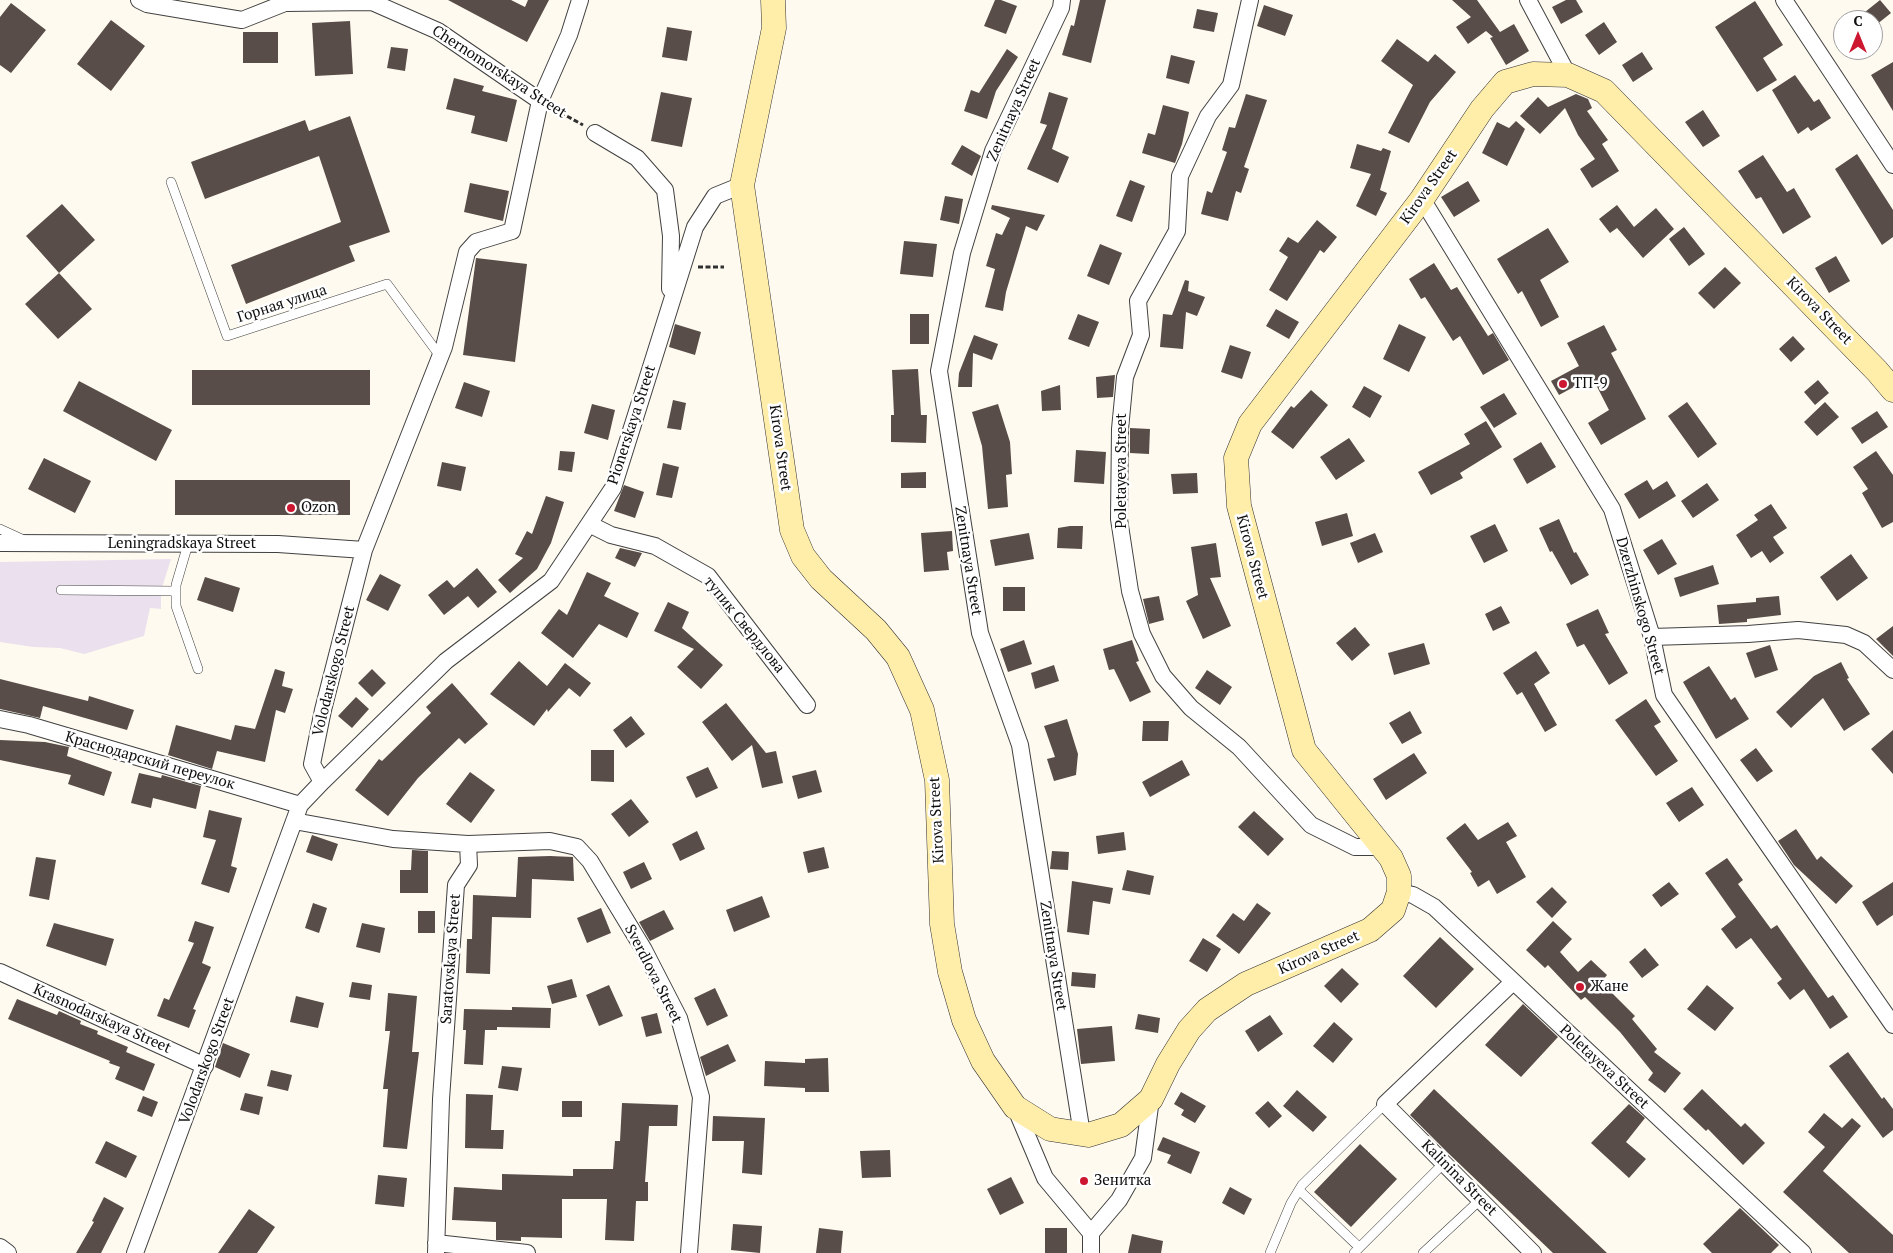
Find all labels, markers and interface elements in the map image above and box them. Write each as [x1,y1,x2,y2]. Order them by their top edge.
north arrow [1833,10,1883,60]
text: С [1853,11,1863,30]
street label: Chernomorskaya Street [428,22,570,122]
street label: Zenitnaya Street [983,56,1045,164]
street label: Kirova Street [1397,146,1461,228]
street label: Kirova Street [1782,274,1856,348]
street label: Горная улица [235,281,329,327]
street label: Pionerskaya Street [604,363,660,487]
place label: ТП-9 [1573,375,1607,393]
marker: ТП-9 [1557,378,1569,390]
street label: Kirova Street [765,404,795,492]
street label: Poletayeva Street [1113,413,1131,529]
place label: Ozon [301,499,336,517]
marker: Ozon [285,502,297,514]
street label: Zenitnaya Street [950,505,986,617]
street label: Kirova Street [1232,513,1272,601]
street label: Leningradskaya Street [108,535,256,553]
street label: Dzerzhinskogo Street [1612,535,1668,677]
street label: тупик Свердлова [700,573,788,677]
street label: Volodarskogo Street [309,604,359,738]
street label: Краснодарский переулок [63,728,237,794]
street label: Kirova Street [926,776,948,864]
street label: Saratovskaya Street [437,893,465,1025]
street label: Zenitnaya Street [1035,900,1071,1012]
street label: Sverdlova Street [620,922,686,1026]
street label: Kirova Street [1276,927,1362,979]
place label: Жане [1590,978,1629,996]
street label: Krasnodarskaya Street [30,980,174,1058]
marker: Жане [1574,981,1586,993]
street label: Volodarskogo Street [176,995,238,1127]
street label: Poletayeva Street [1556,1021,1652,1113]
street label: Kalinina Street [1417,1136,1501,1220]
place label: Зенитка [1094,1172,1151,1190]
marker: Зенитка [1078,1175,1090,1187]

